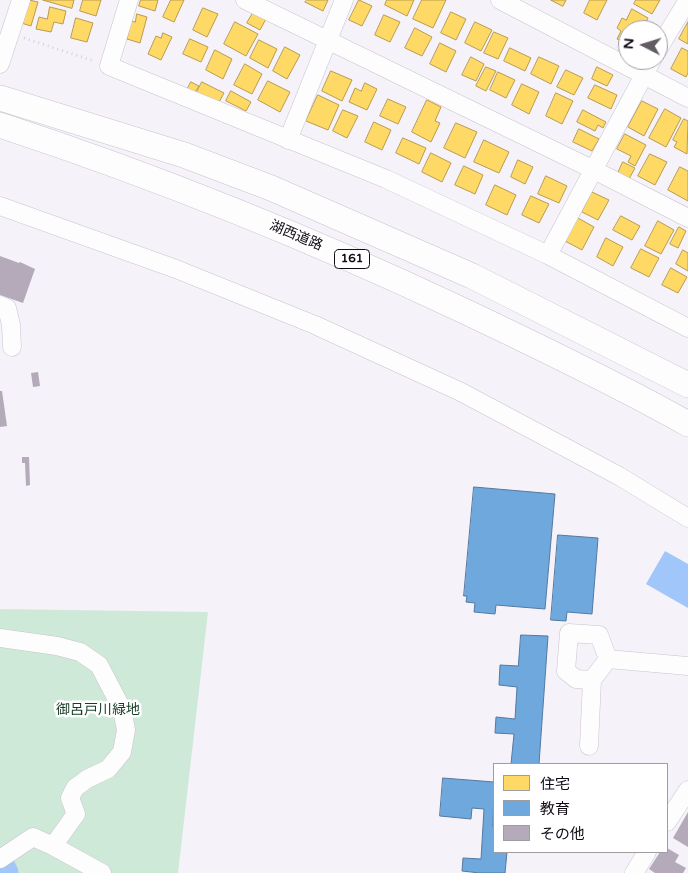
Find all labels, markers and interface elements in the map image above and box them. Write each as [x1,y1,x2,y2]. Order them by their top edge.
north arrow [618,20,668,70]
text: N [620,37,638,50]
street label: 湖西道路 [267,217,325,255]
road number: 161 [334,250,370,268]
park label: 御呂戸川緑地 [56,702,140,718]
legend [493,763,668,853]
text: 住宅 [540,775,570,793]
text: 教育 [540,800,570,818]
text: その他 [540,825,585,843]

